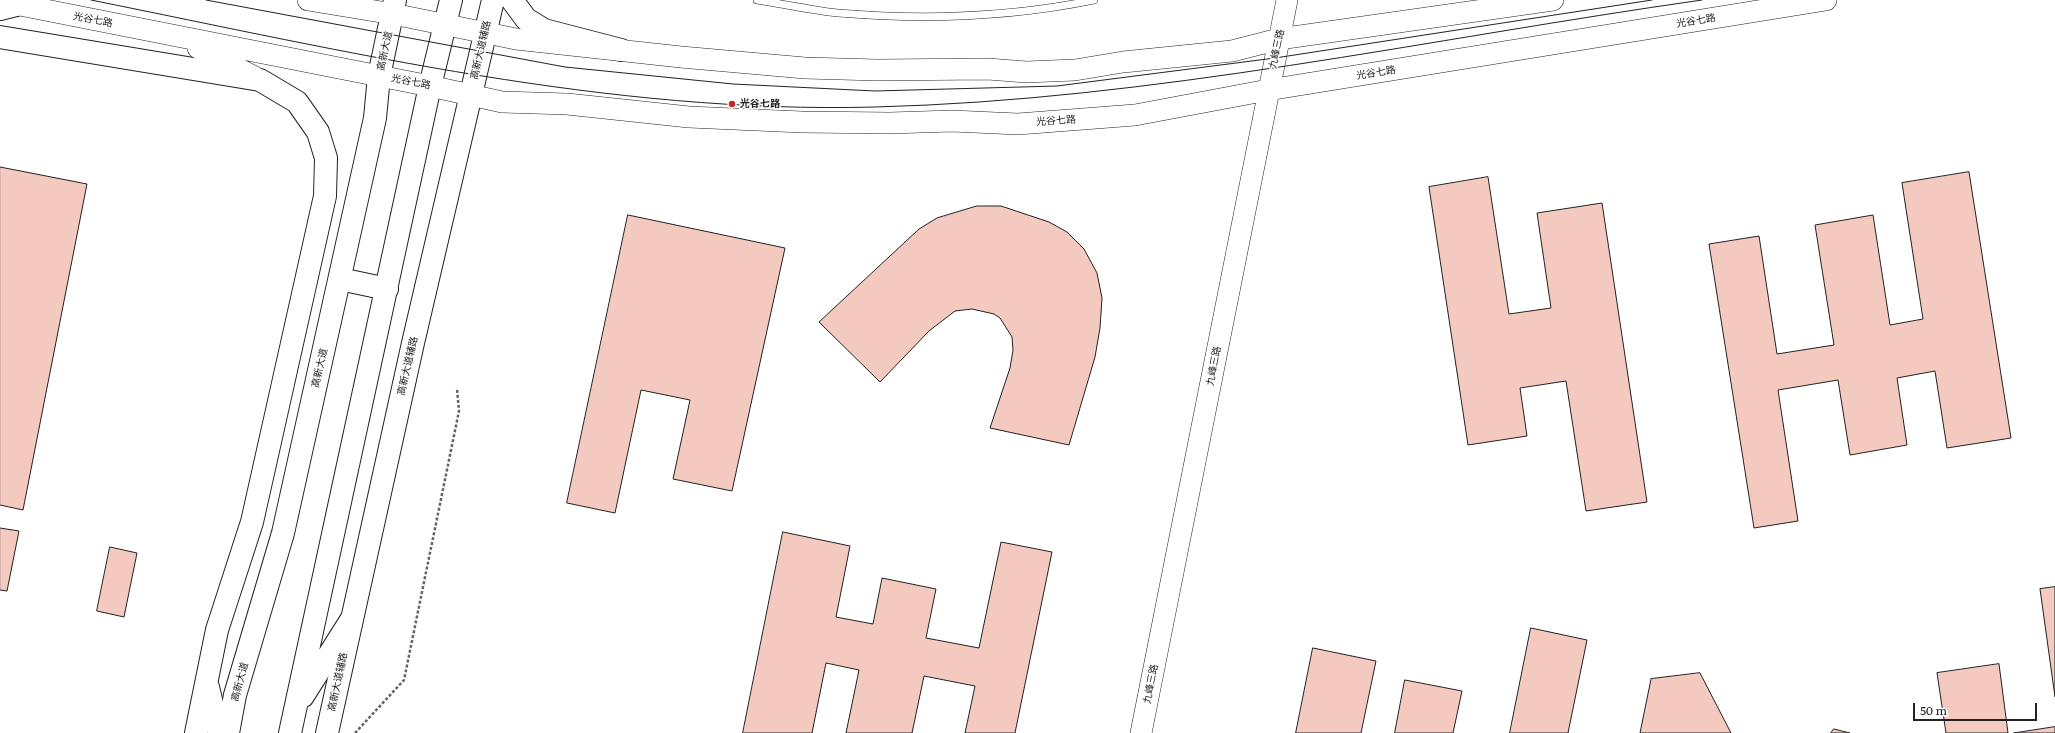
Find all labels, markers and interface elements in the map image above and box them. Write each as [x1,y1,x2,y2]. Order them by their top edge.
street label: 光谷七路 [72,10,114,30]
street label: 光谷七路 [1675,12,1717,30]
street label: 高新大道辅路 [468,19,494,81]
street label: 九峰三路 [1267,28,1287,70]
street label: 高新大道 [375,30,395,72]
street label: 光谷七路 [1355,64,1397,82]
street label: 光谷七路 [390,72,432,92]
place label: 光谷七路 [740,98,780,110]
marker: 光谷七路 [727,99,737,109]
street label: 光谷七路 [1036,114,1076,128]
street label: 高新大道辅路 [395,335,421,397]
street label: 九峰三路 [1204,345,1224,387]
street label: 高新大道 [310,347,330,389]
street label: 高新大道辅路 [326,651,350,713]
street label: 高新大道 [229,661,251,703]
street label: 九峰三路 [1141,663,1161,705]
scale bar [1915,695,2039,721]
text: 50 m [1920,701,1947,719]

